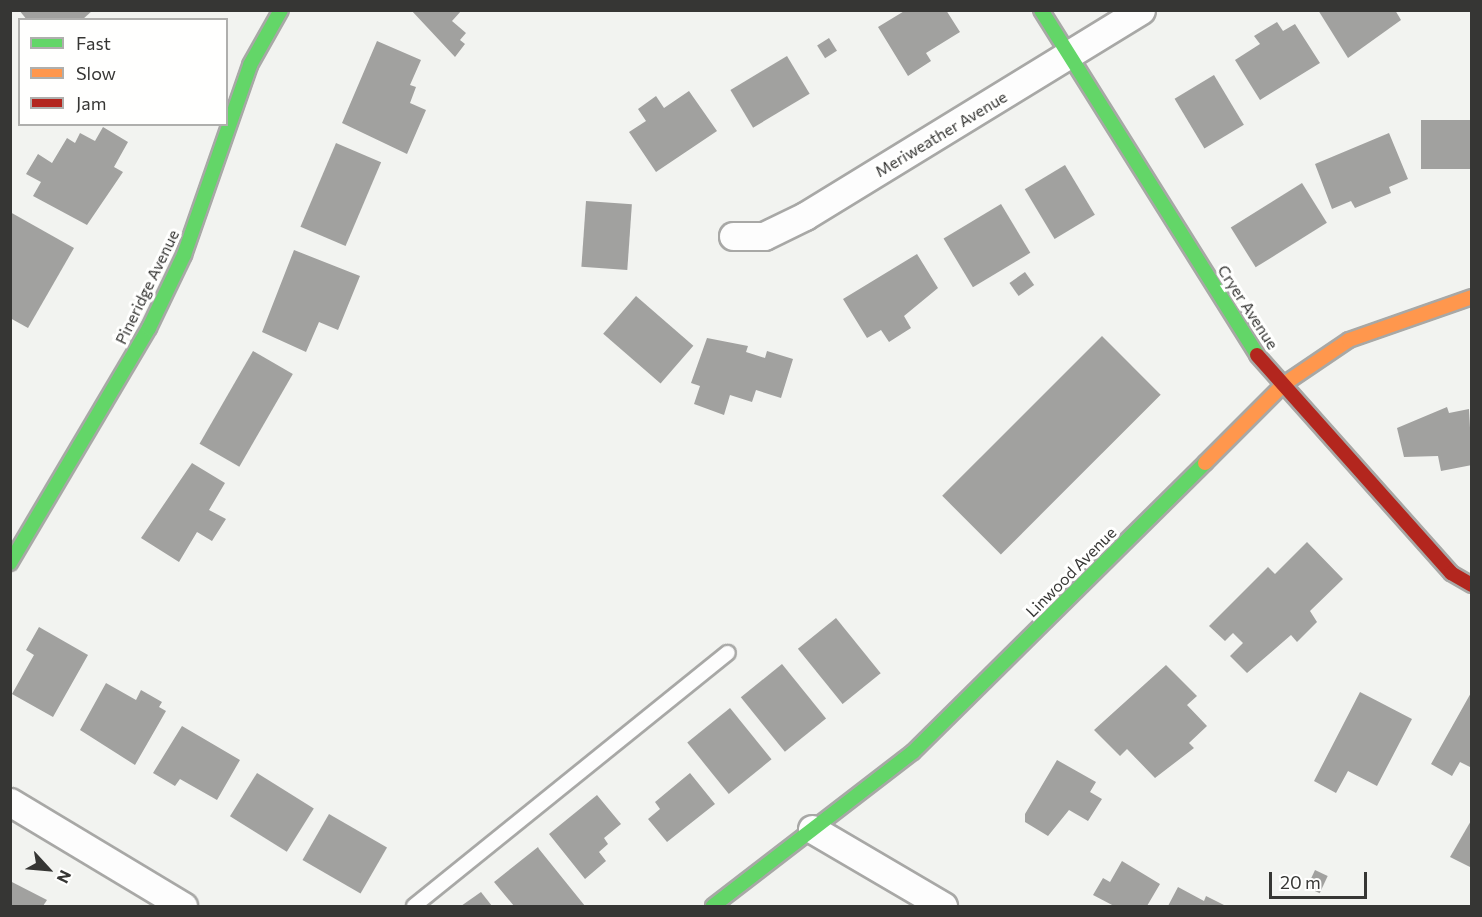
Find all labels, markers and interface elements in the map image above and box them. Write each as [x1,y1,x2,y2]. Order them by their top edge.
legend [18,18,228,126]
text: Fast [76,32,111,54]
text: Slow [76,62,116,84]
street label: Meriweather Avenue [872,87,1010,181]
text: Jam [76,92,106,114]
street label: Pineridge Avenue [111,227,183,347]
street label: Cryer Avenue [1214,261,1282,353]
street label: Linwood Avenue [1022,523,1120,621]
north arrow [18,839,78,899]
scale bar [1272,860,1370,898]
text: N [53,868,76,887]
text: 20 m [1280,871,1321,893]

